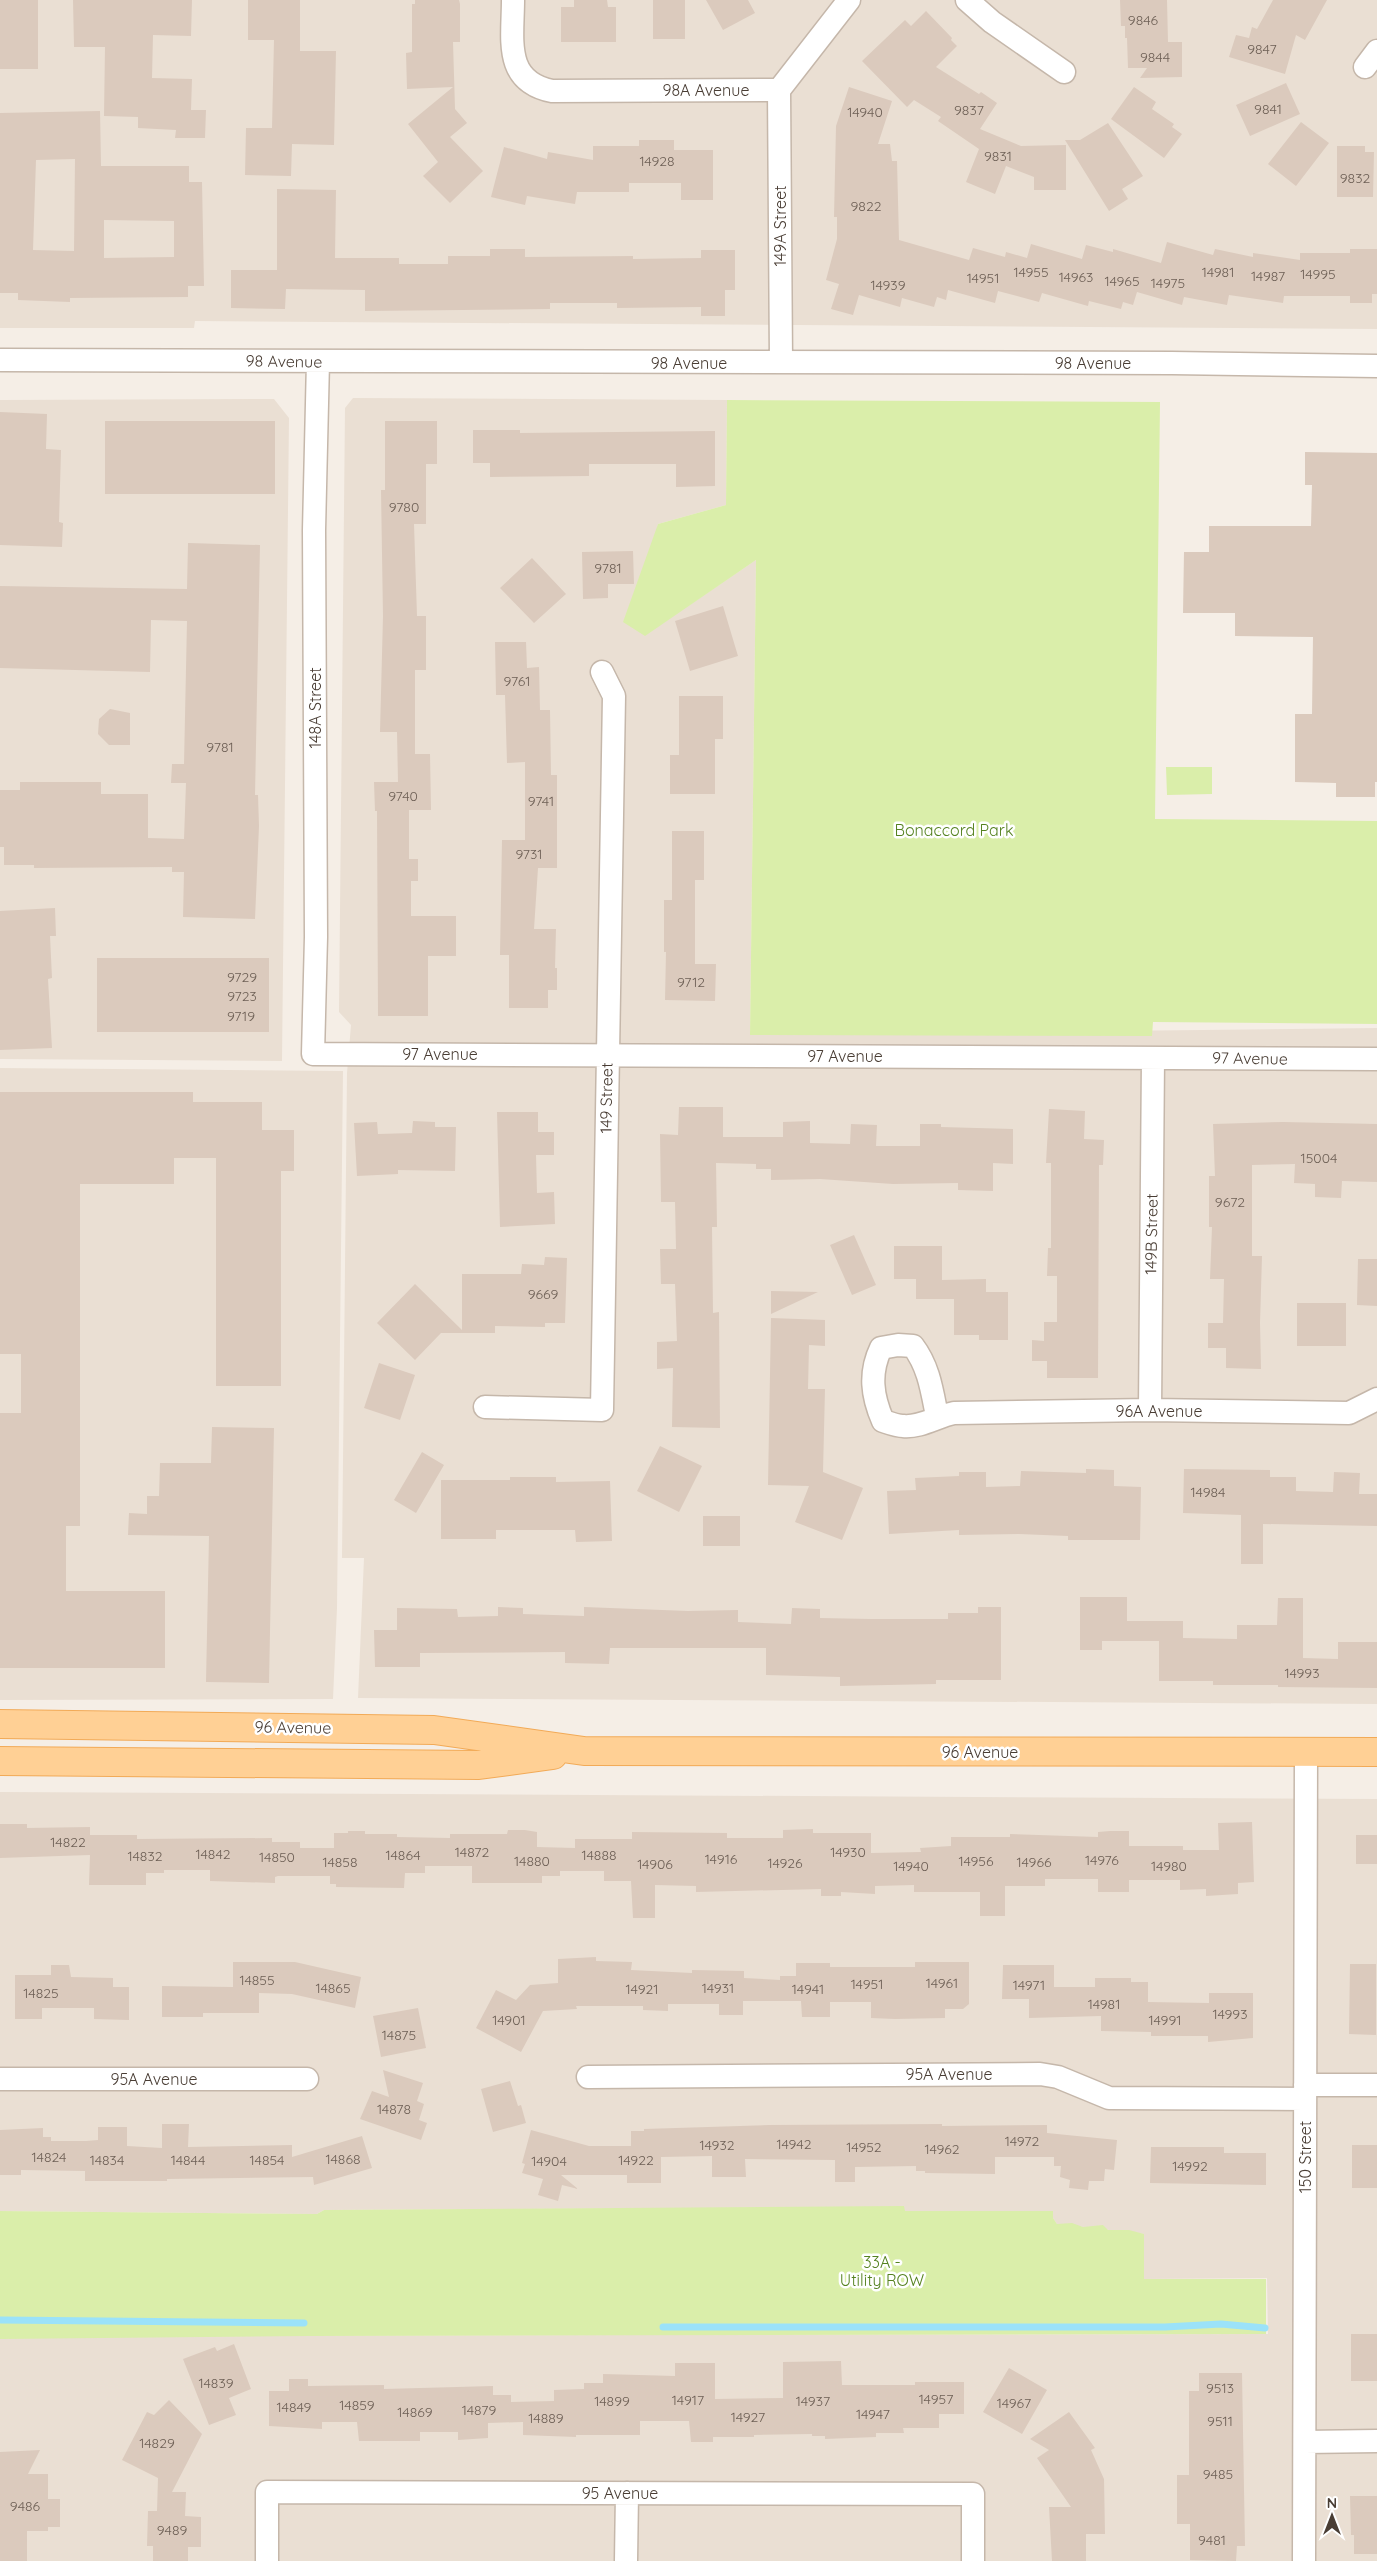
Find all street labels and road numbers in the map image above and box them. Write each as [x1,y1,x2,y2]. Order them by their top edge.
street label: 98A Avenue [662,80,750,100]
street label: 149A Street [770,185,790,267]
street label: 98 Avenue [246,350,322,372]
street label: 98 Avenue [651,353,727,373]
street label: 98 Avenue [1055,353,1131,373]
street label: 148A Street [305,667,325,749]
street label: 97 Avenue [402,1044,478,1064]
street label: 97 Avenue [807,1046,883,1066]
street label: 97 Avenue [1212,1047,1288,1069]
street label: 149 Street [595,1062,617,1134]
street label: 149B Street [1140,1193,1162,1275]
street label: 96A Avenue [1116,1401,1202,1421]
street label: 96 Avenue [255,1716,331,1738]
street label: 96 Avenue [942,1742,1018,1762]
street label: 95A Avenue [905,2064,993,2084]
street label: 95A Avenue [110,2069,198,2089]
street label: 150 Street [1295,2121,1315,2193]
street label: 95 Avenue [582,2483,658,2503]

